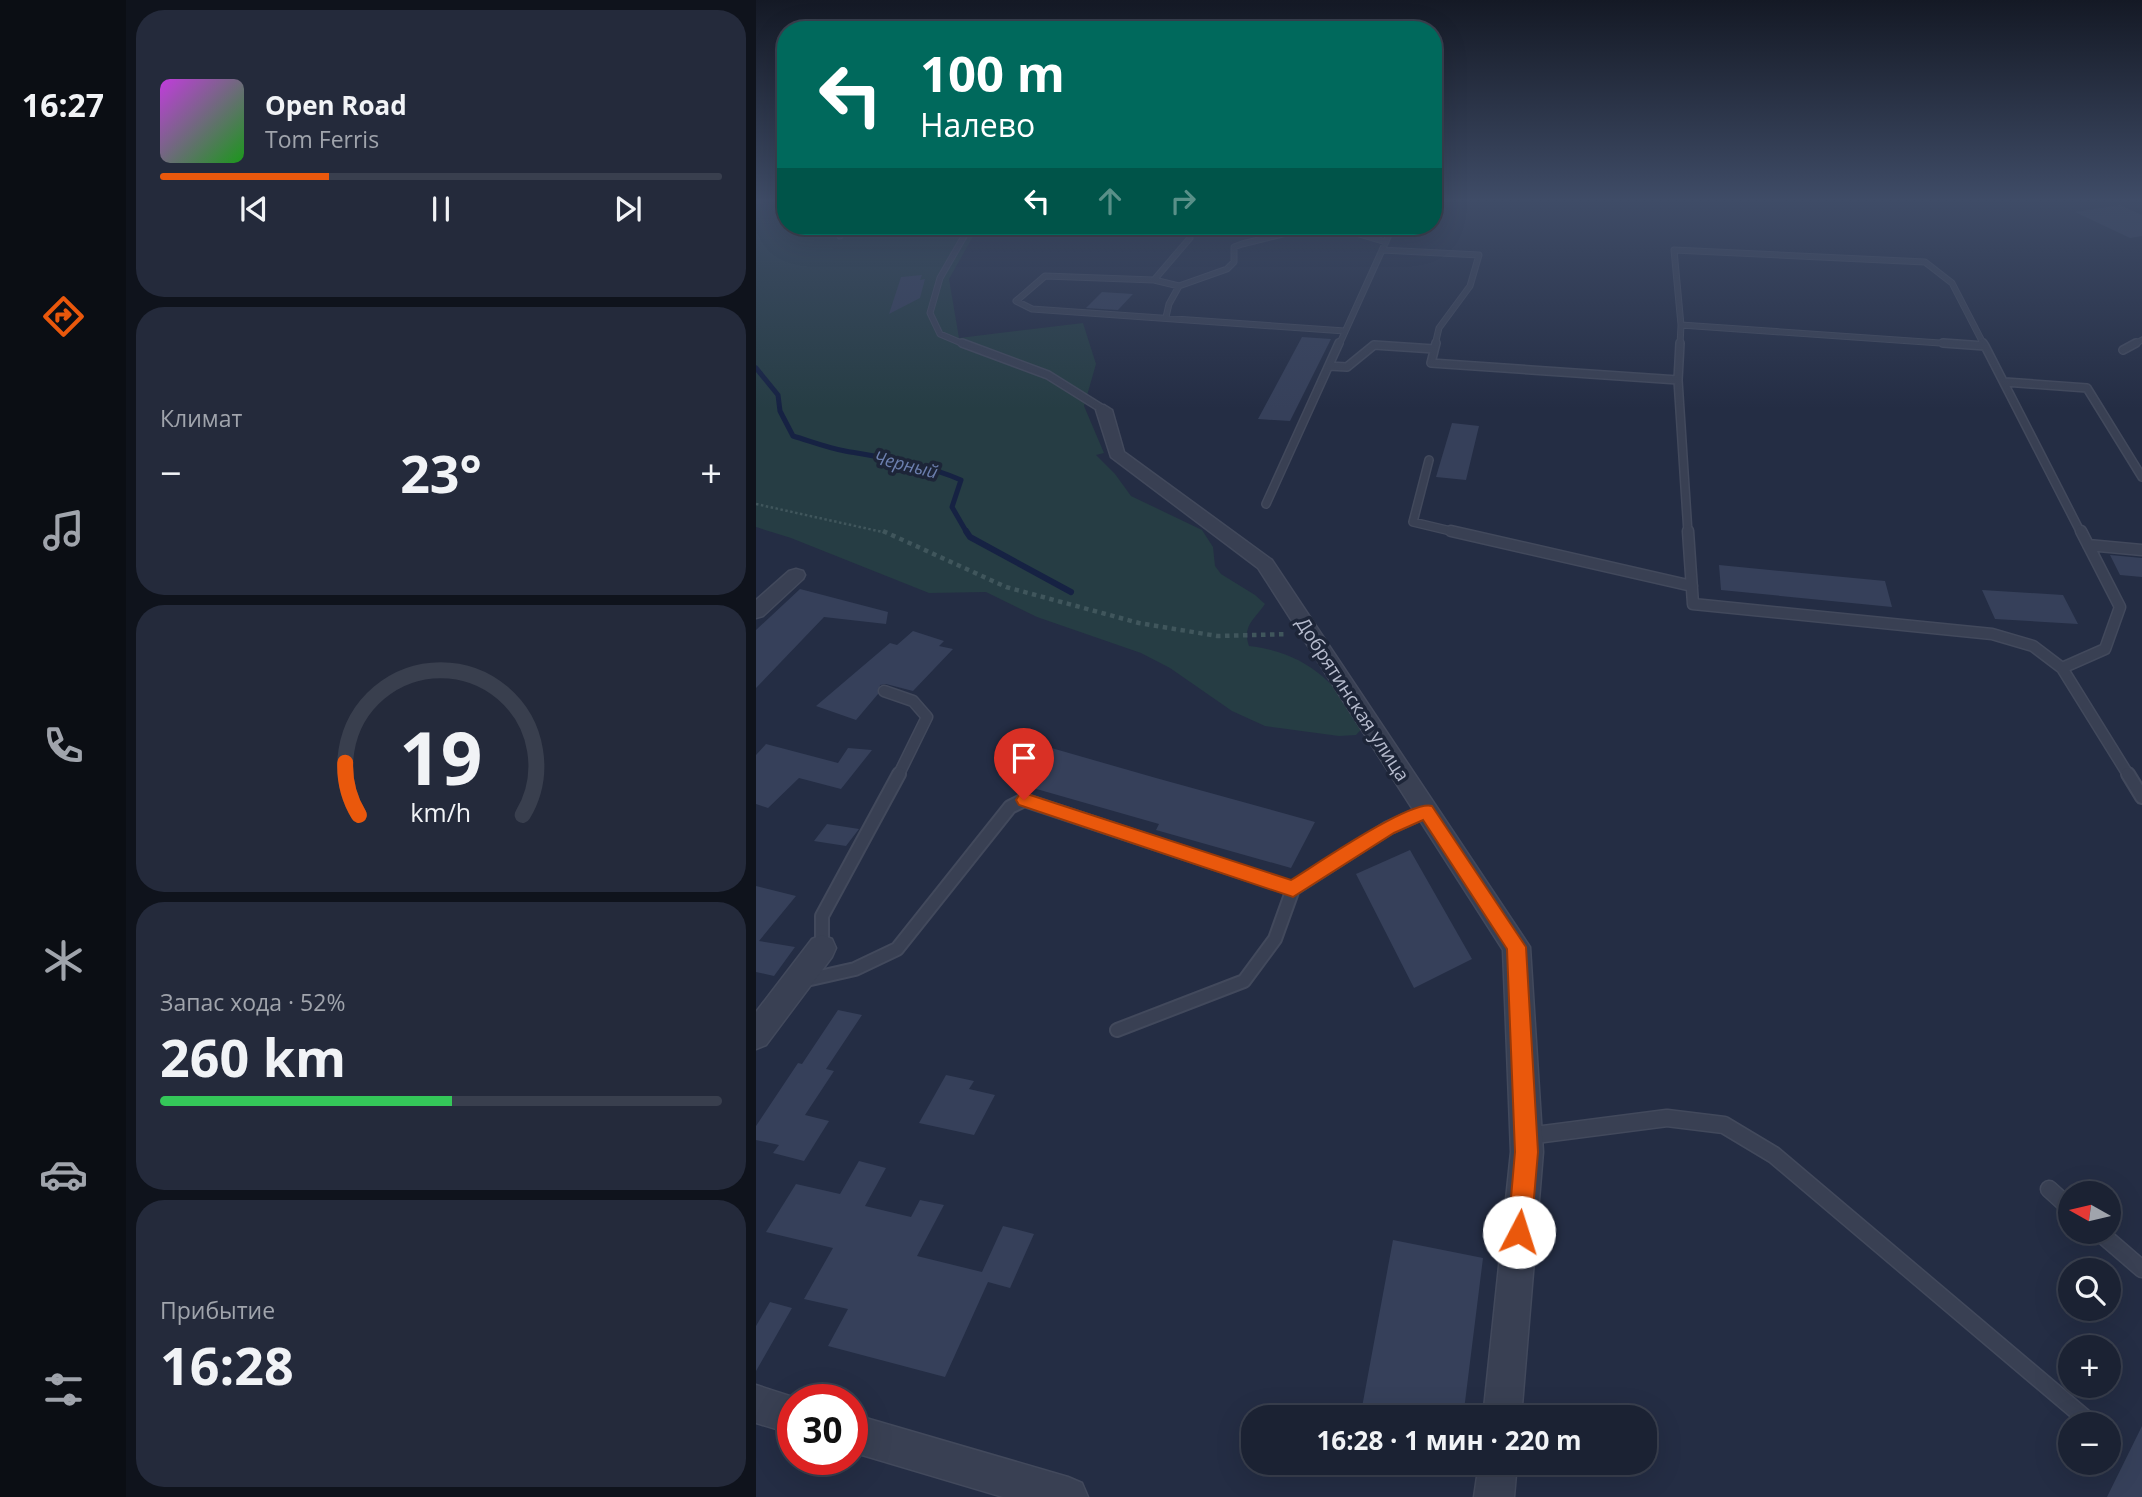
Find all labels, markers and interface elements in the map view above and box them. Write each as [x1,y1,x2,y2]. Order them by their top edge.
text: 100 m [920,40,1065,106]
icon: left [805,49,896,140]
text: 16:27 [22,83,104,126]
text: Open Road [265,87,407,123]
text: Налево [920,103,1035,146]
text: Tom Ferris [265,123,379,155]
icon: left [1018,182,1056,220]
icon: ahead [1091,182,1129,220]
icon: right [1164,182,1202,220]
icon: previous [235,190,273,228]
icon: pause [422,190,460,228]
icon: next [609,190,647,228]
icon: directions [39,292,88,341]
text: Климат [160,402,242,434]
text: 23° [400,437,482,508]
water label: Черный [872,445,941,484]
text: − [160,446,182,498]
text: + [700,446,722,498]
icon: music [39,506,88,555]
street label: Добрятинская улица [1290,612,1416,786]
text: 19 [399,707,483,806]
icon: phone [39,721,88,770]
pin [994,728,1054,800]
icon: arrive [1005,739,1043,777]
text: km/h [411,794,471,828]
icon: climate [39,936,88,985]
text: Запас хода · 52% [160,986,345,1018]
text: 260 km [160,1021,346,1092]
icon: car [39,1150,88,1199]
north arrow [2058,1181,2121,1244]
map controls [2058,1181,2121,1475]
position arrow [1482,1195,1556,1269]
button: search [2058,1258,2121,1321]
text: Прибытие [160,1294,275,1326]
text: 16:28 [160,1329,294,1400]
button: + [2058,1335,2121,1398]
icon: filters [39,1365,88,1414]
speed limit sign: 30 [777,1384,868,1475]
button: − [2058,1412,2121,1475]
text: 16:28 · 1 мин · 220 m [1316,1422,1582,1458]

